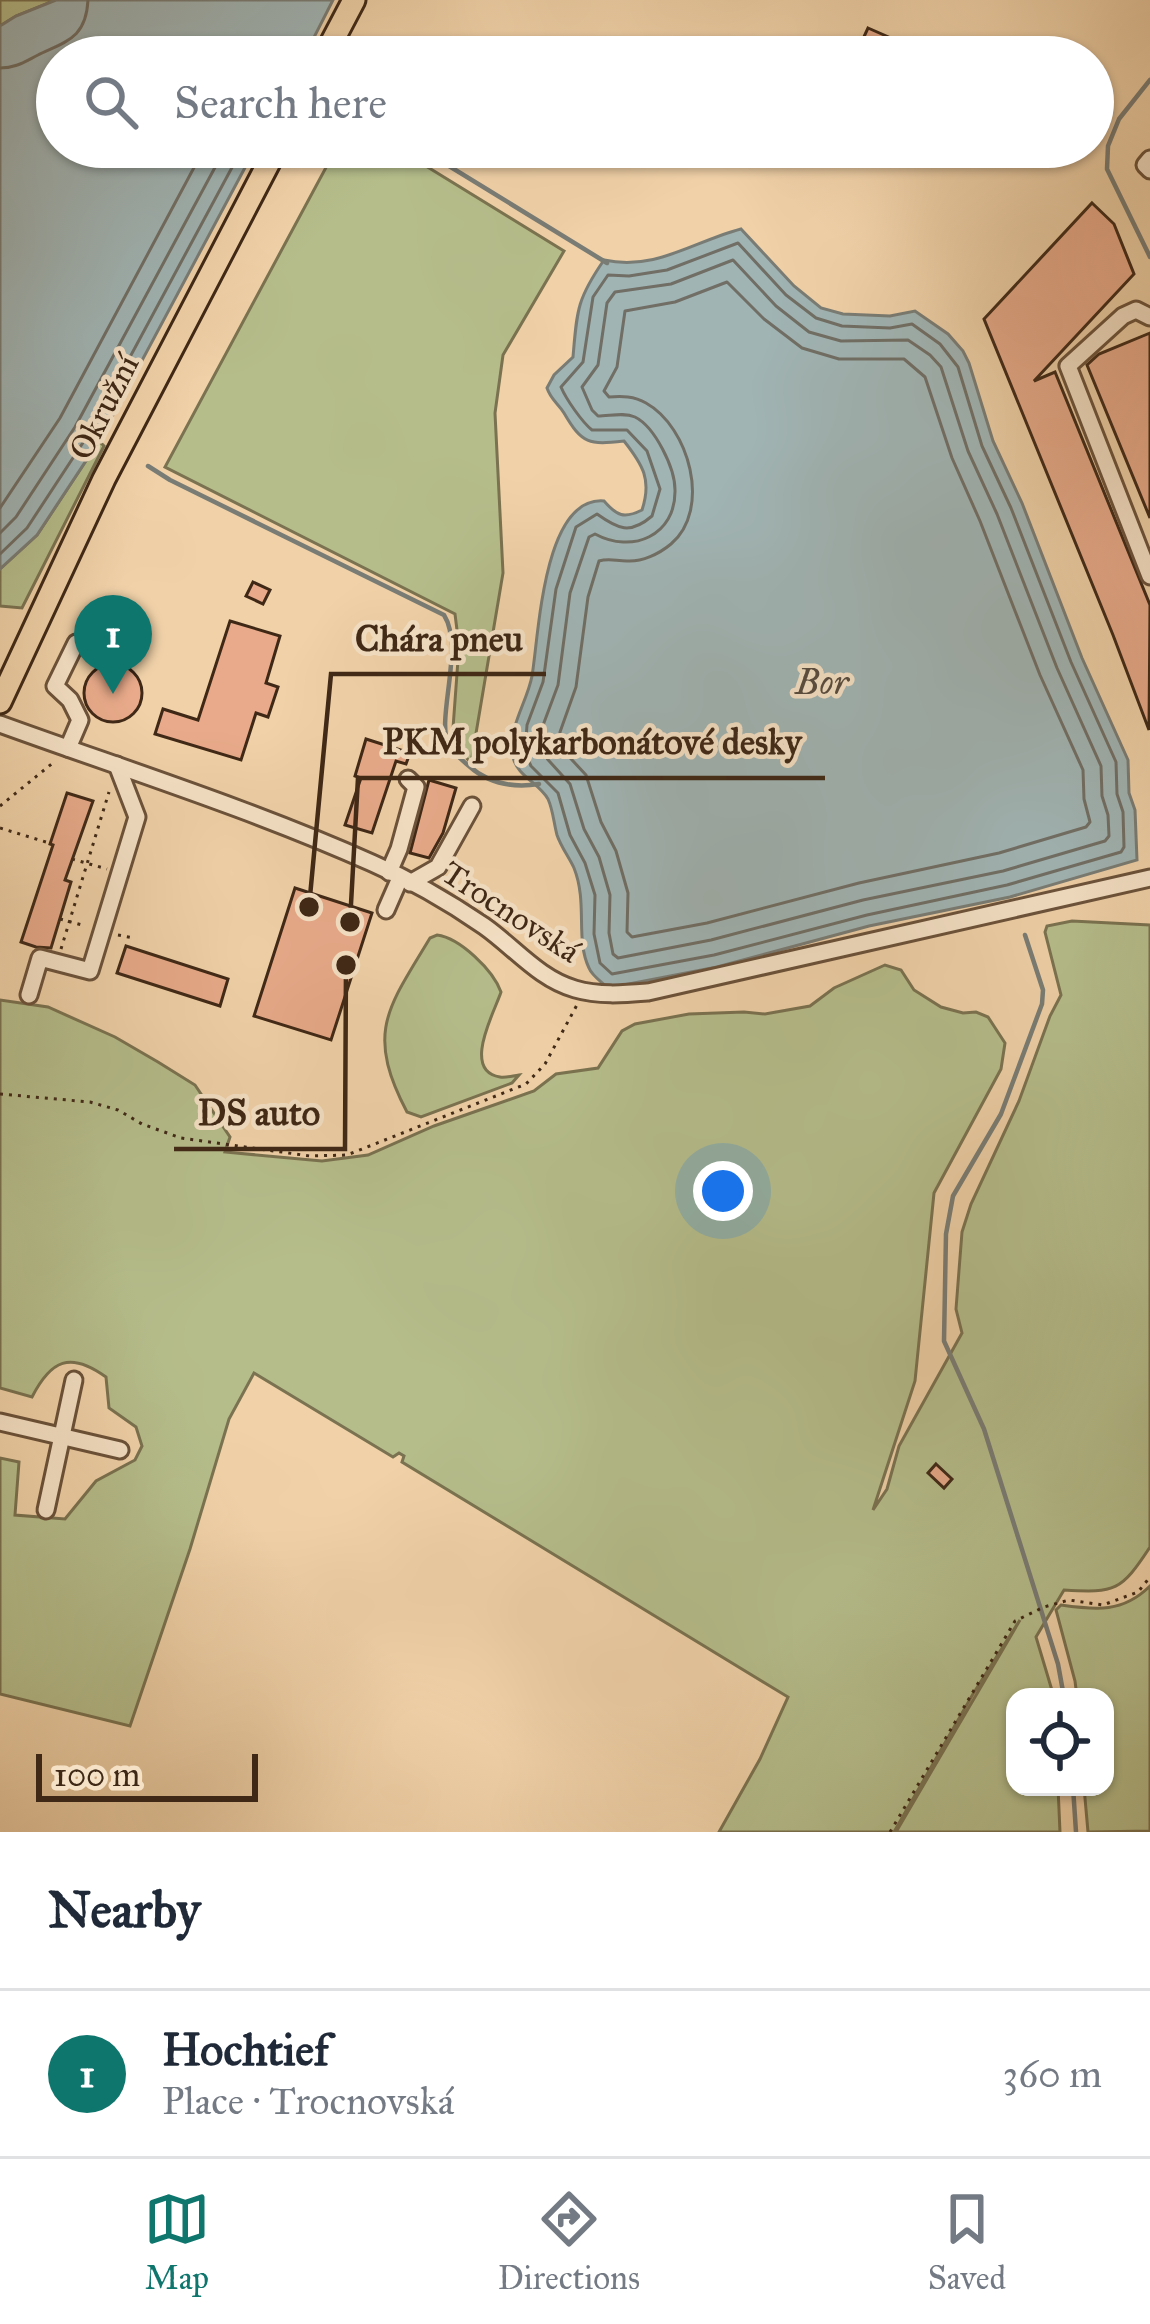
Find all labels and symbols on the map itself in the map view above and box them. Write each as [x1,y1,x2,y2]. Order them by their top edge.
street label: Okružní [61,346,148,466]
pin: 1 [74,595,152,694]
callout: Chára pneu [331,602,546,674]
text: Chára pneu [355,617,524,661]
water label: Bor [794,660,850,704]
callout: PKM polykarbonátové desky [358,706,825,778]
text: PKM polykarbonátové desky [382,720,803,764]
street label: Trocnovská [434,853,588,971]
callout: DS auto [174,1077,345,1149]
text: DS auto [198,1091,320,1135]
your location [693,1161,753,1221]
scale bar [36,1748,258,1801]

